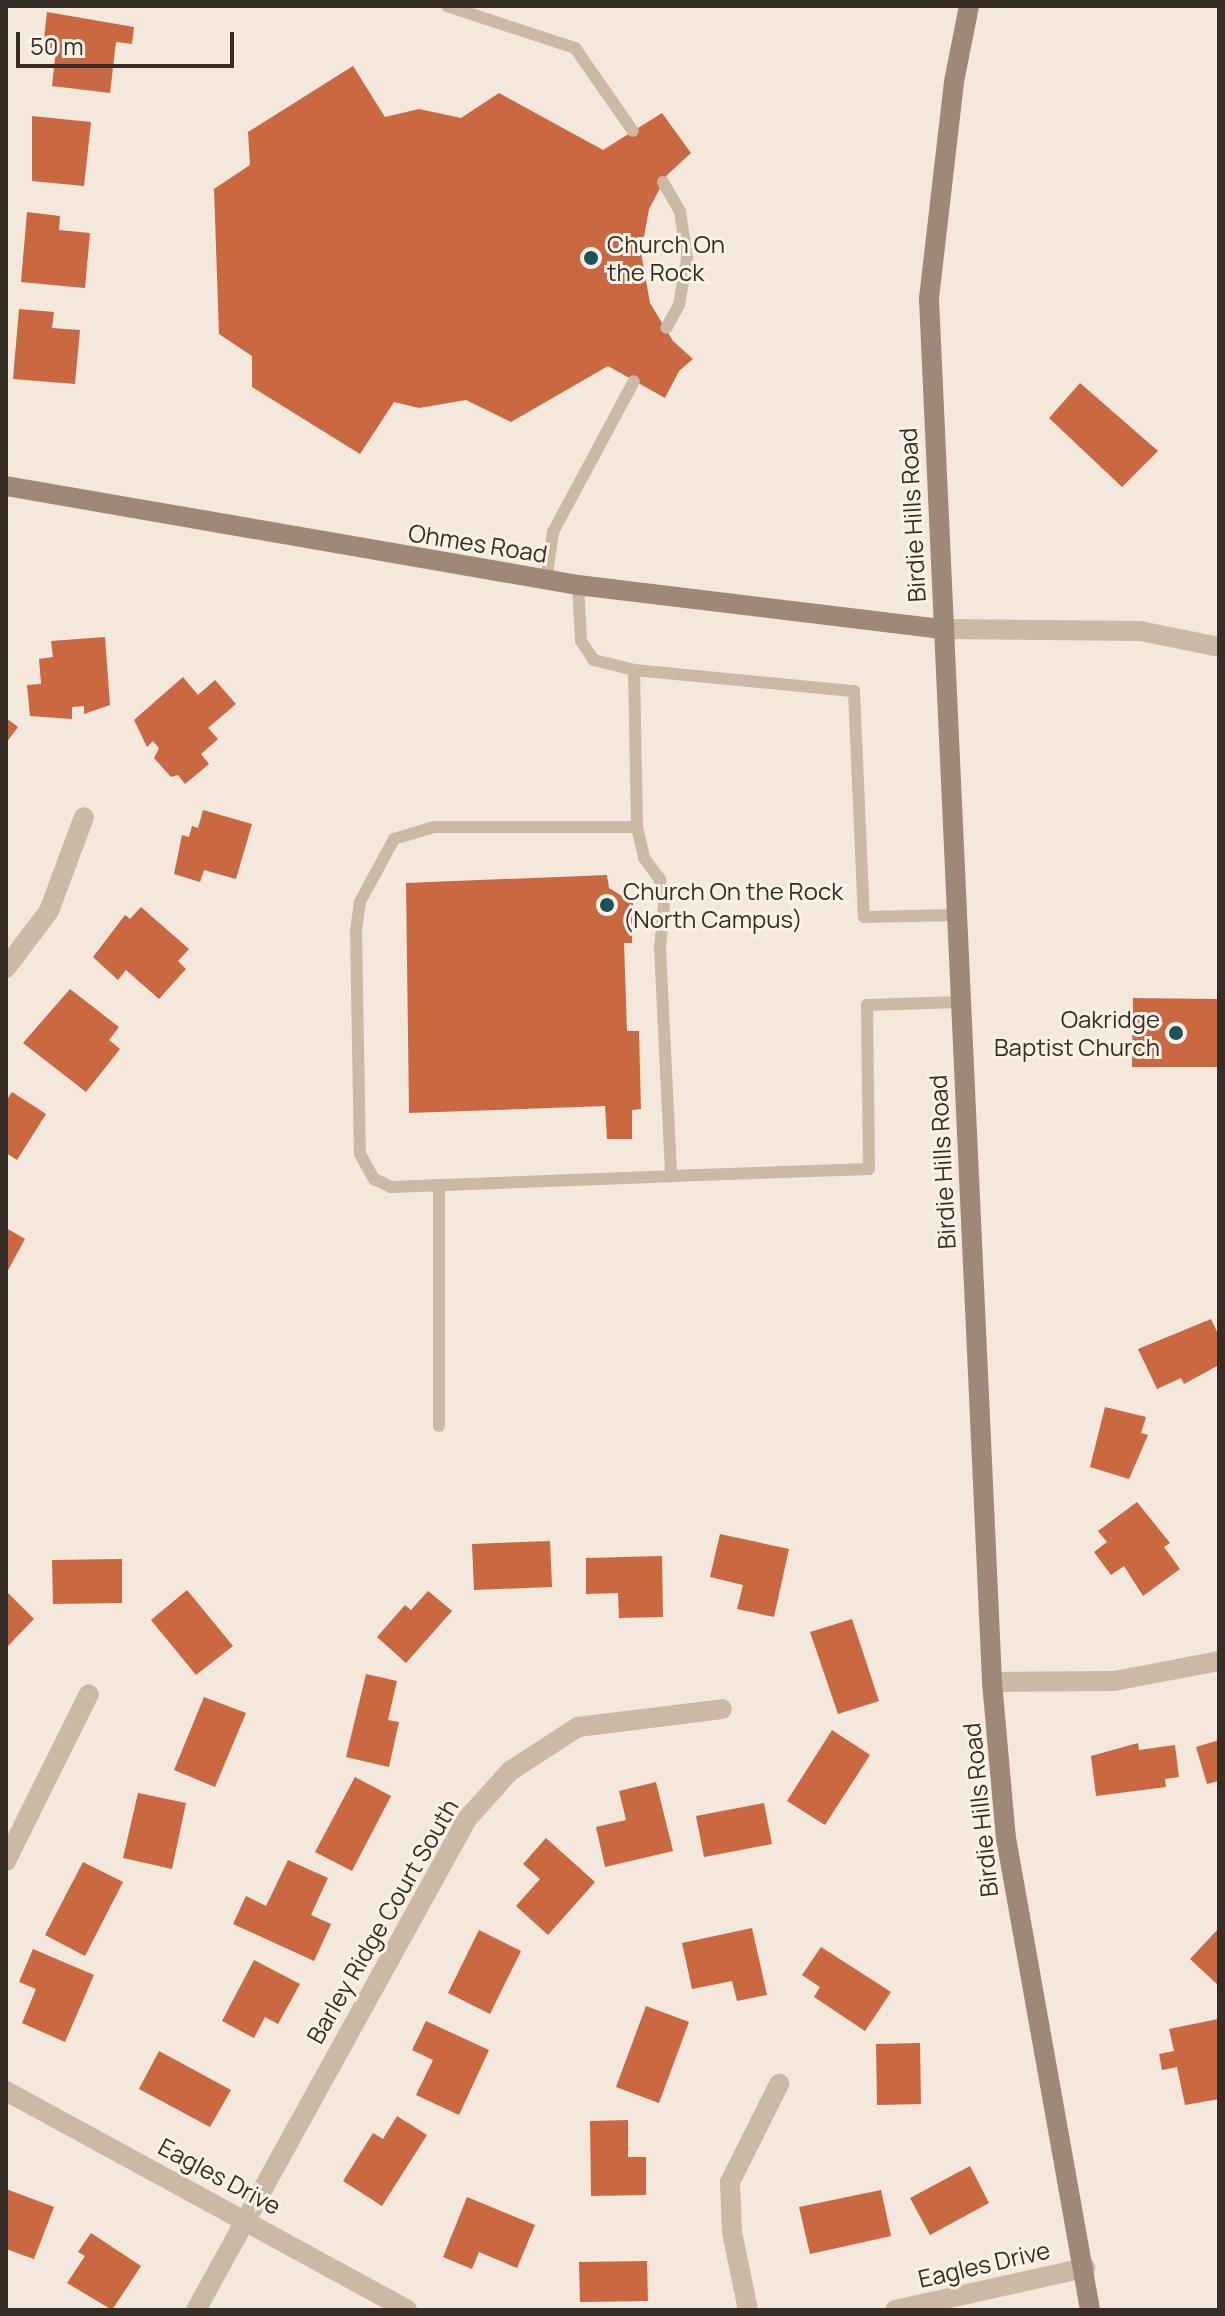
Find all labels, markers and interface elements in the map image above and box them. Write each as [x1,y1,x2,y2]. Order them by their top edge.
scale bar [20,16,238,66]
text: 50 m [30,29,84,62]
place label: Church On the Rock [607,230,725,286]
marker: Church On the Rock [582,249,600,267]
street label: Birdie Hills Road [893,427,931,603]
street label: Ohmes Road [407,518,549,568]
place label: Church On the Rock (North Campus) [623,877,843,933]
marker: Church On the Rock (North Campus) [598,896,616,914]
place label: Oakridge Baptist Church [994,1005,1160,1061]
marker: Oakridge Baptist Church [1167,1024,1185,1042]
street label: Birdie Hills Road [923,1074,961,1250]
street label: Birdie Hills Road [957,1722,1003,1898]
street label: Barley Ridge Court South [300,1794,464,2048]
street label: Eagles Drive [154,2132,286,2220]
street label: Eagles Drive [915,2235,1053,2293]

